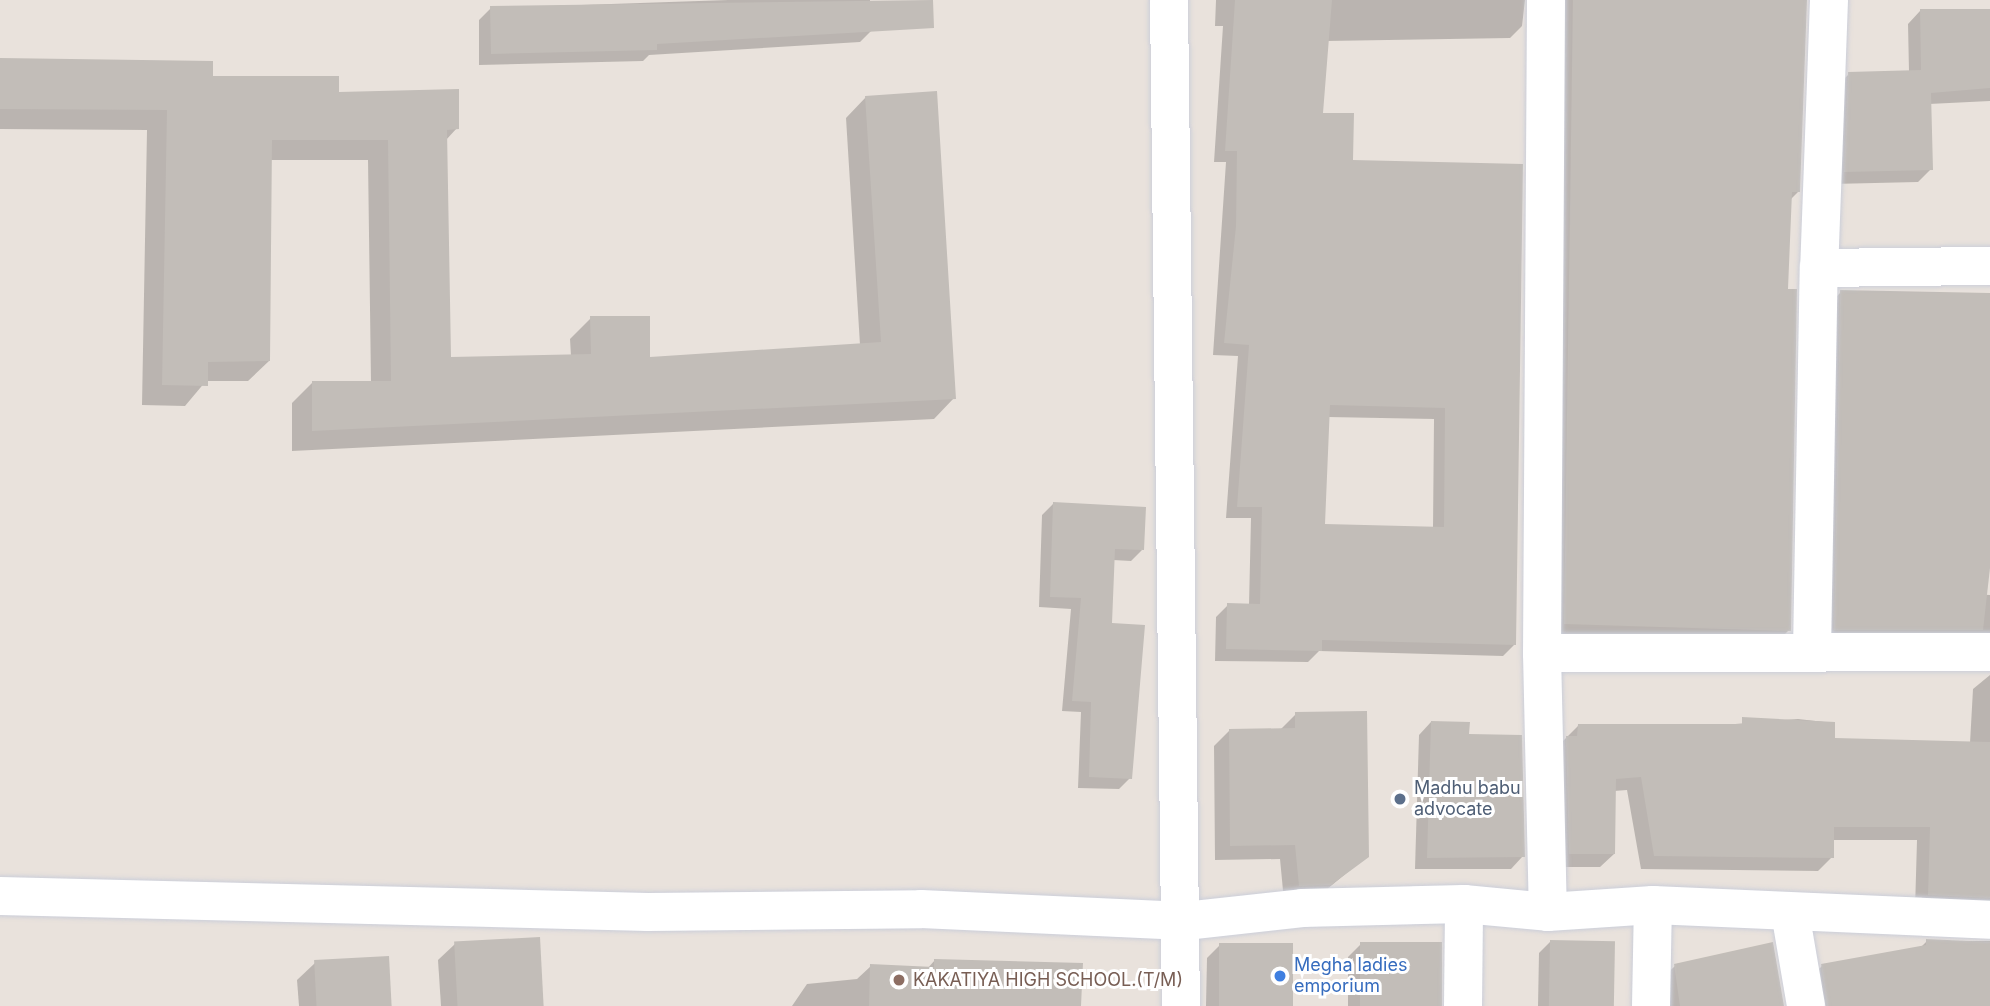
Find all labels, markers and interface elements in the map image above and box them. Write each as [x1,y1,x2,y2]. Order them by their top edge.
place label: Madhu babu advocate [1414,778,1521,820]
marker: Madhu babu advocate [1392,791,1408,807]
place label: Megha ladies emporium [1294,955,1407,998]
marker: Megha ladies emporium [1272,968,1288,984]
place label: KAKATIYA HIGH SCHOOL.(T/M) [913,969,1183,991]
marker: KAKATIYA HIGH SCHOOL.(T/M) [891,972,907,988]

